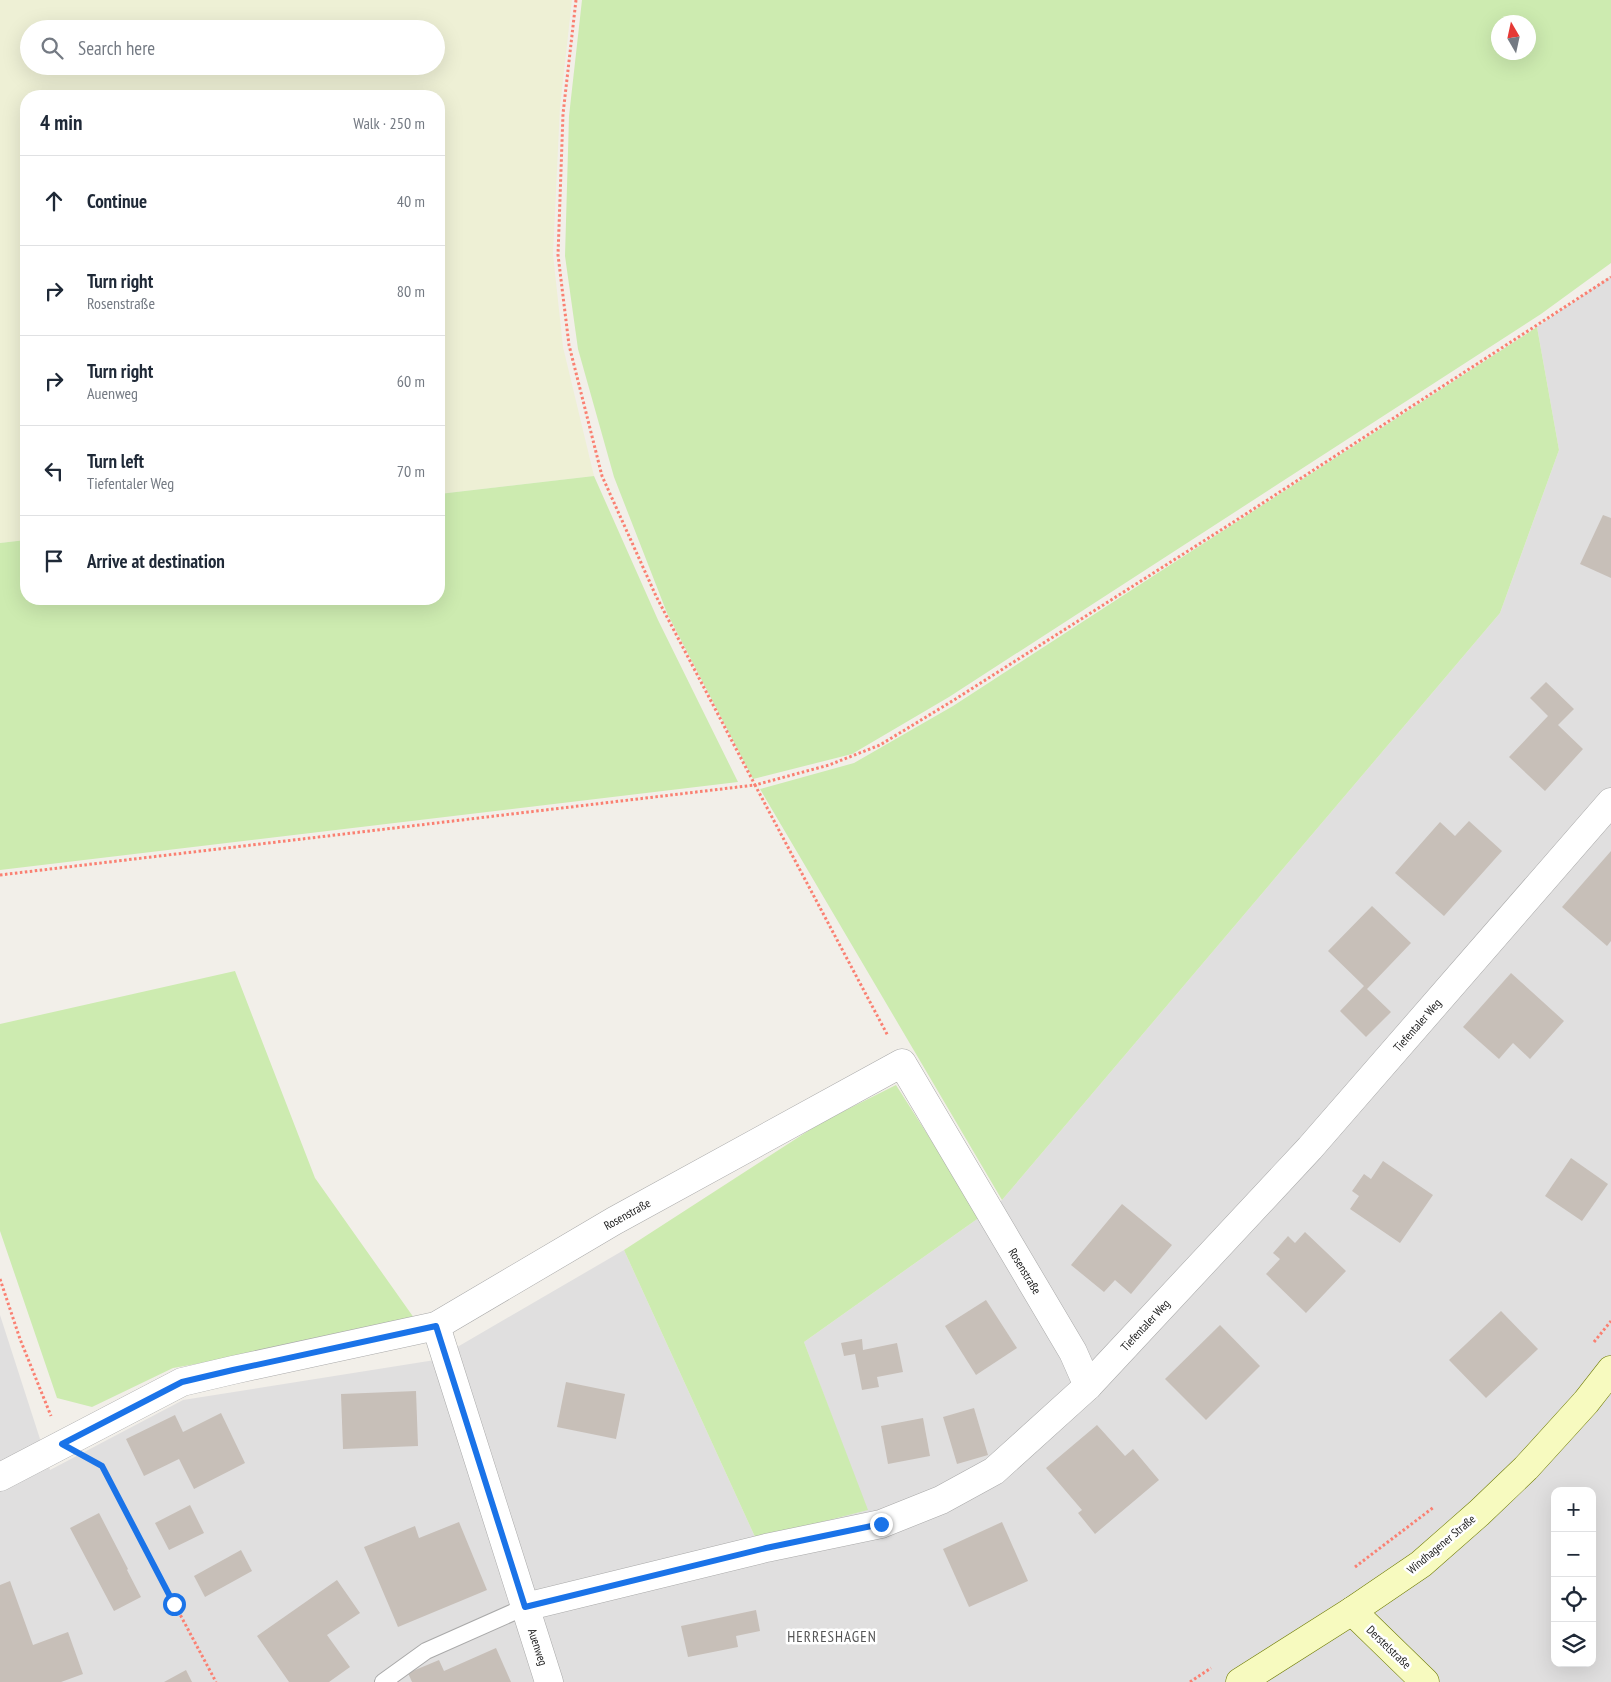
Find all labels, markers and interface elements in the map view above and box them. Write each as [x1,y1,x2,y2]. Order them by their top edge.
north arrow [1491,15,1536,60]
search box [20,20,445,75]
icon: search [38,34,66,62]
text: Search here [78,36,155,60]
text: 4 min [40,109,82,136]
text: Walk · 250 m [353,113,425,133]
icon: ahead [40,187,68,215]
text: Continue [87,189,147,213]
text: 40 m [397,191,425,211]
text: Turn right [87,269,153,293]
icon: right [40,277,68,305]
text: 80 m [397,281,425,301]
text: Rosenstraße [87,293,155,313]
text: Turn right [87,359,153,383]
icon: right [40,367,68,395]
text: 60 m [397,371,425,391]
text: Auenweg [87,383,138,403]
text: Turn left [87,449,144,473]
icon: left [40,457,68,485]
text: 70 m [397,461,425,481]
text: Tiefentaler Weg [87,473,174,493]
icon: arrive [40,547,68,575]
text: Arrive at destination [87,549,225,573]
street label: Tiefentaler Weg [1390,995,1444,1055]
street label: Rosenstraße [601,1195,653,1233]
street label: Rosenstraße [1005,1245,1045,1297]
street label: Tiefentaler Weg [1117,1296,1173,1354]
map controls [1551,1487,1596,1667]
button: + [1551,1487,1596,1532]
street label: Windhagener Straße [1404,1511,1478,1577]
route end [870,1513,893,1536]
button: − [1551,1532,1596,1577]
button: locate [1551,1577,1596,1622]
route start [163,1593,186,1616]
street label: Derstelstraße [1364,1622,1414,1672]
button: layers [1551,1622,1596,1667]
street label: Auenweg [525,1627,551,1667]
district label: HERRESHAGEN [787,1627,877,1646]

